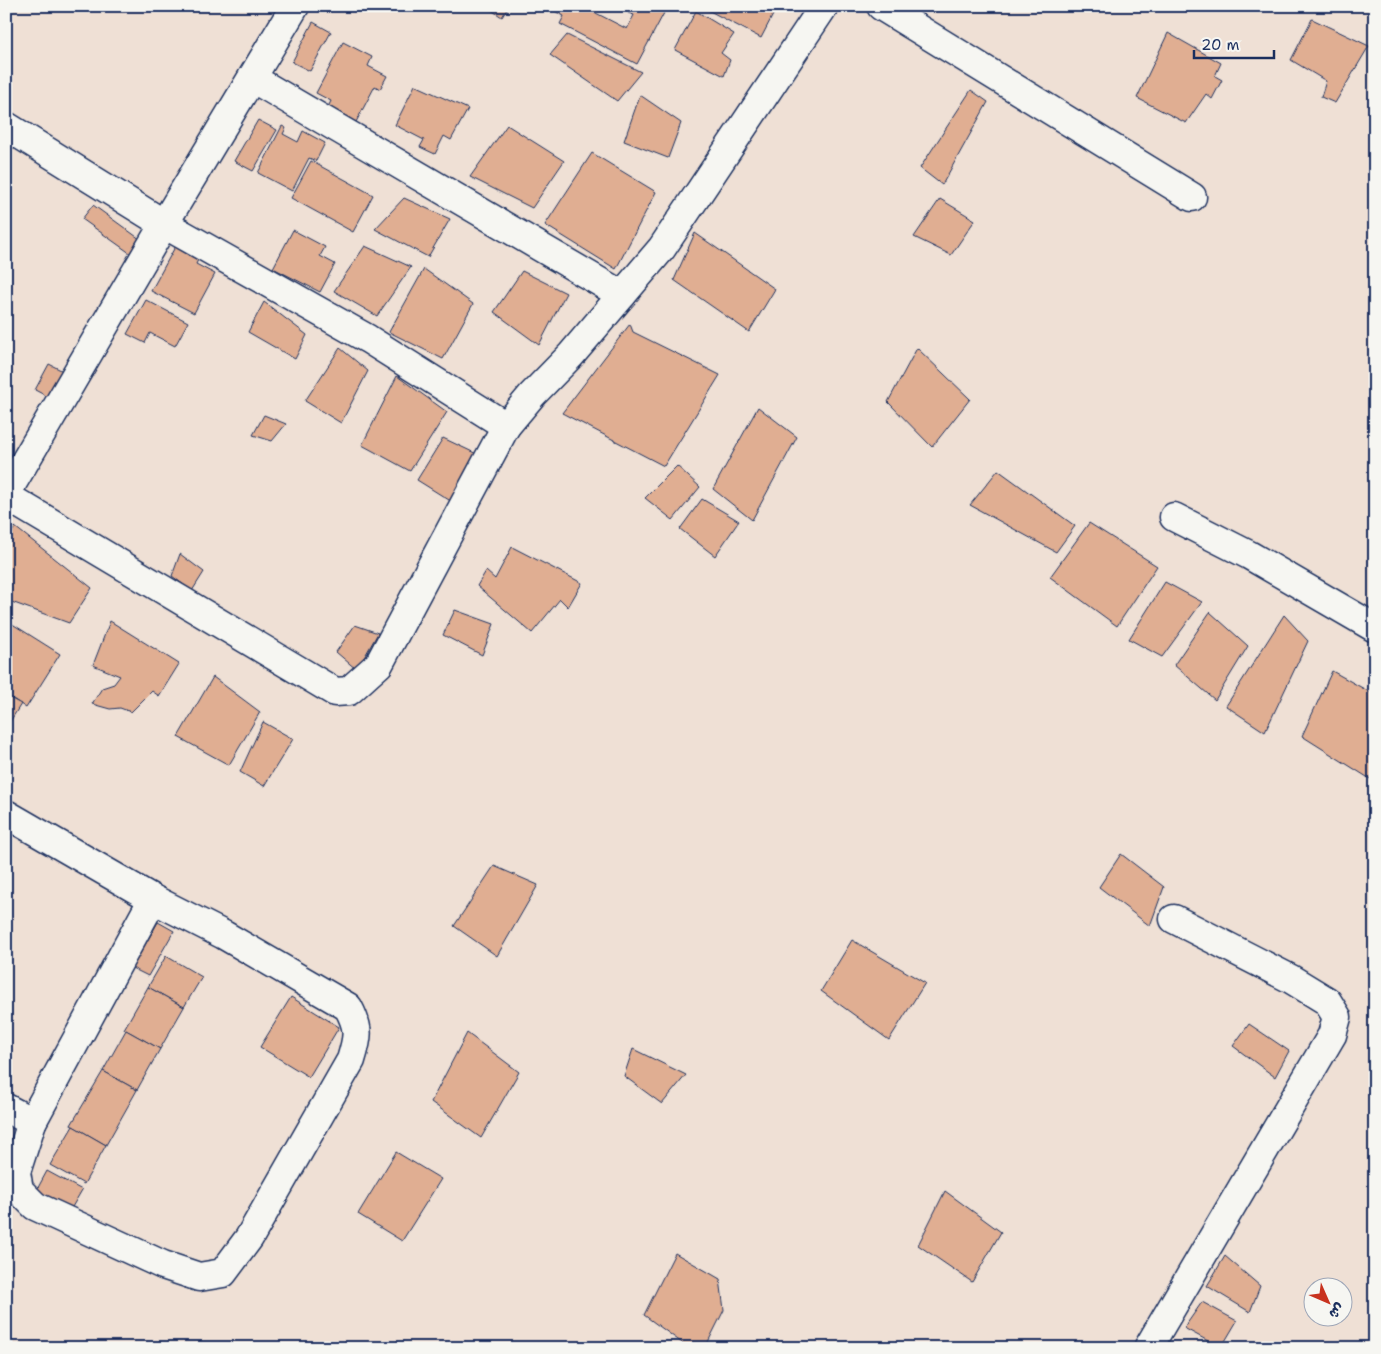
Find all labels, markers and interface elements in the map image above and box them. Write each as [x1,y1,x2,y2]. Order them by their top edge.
scale bar [1194,28,1274,60]
text: 20 m [1201,35,1240,55]
north arrow [1304,1276,1354,1326]
text: ش [1325,1299,1349,1323]

